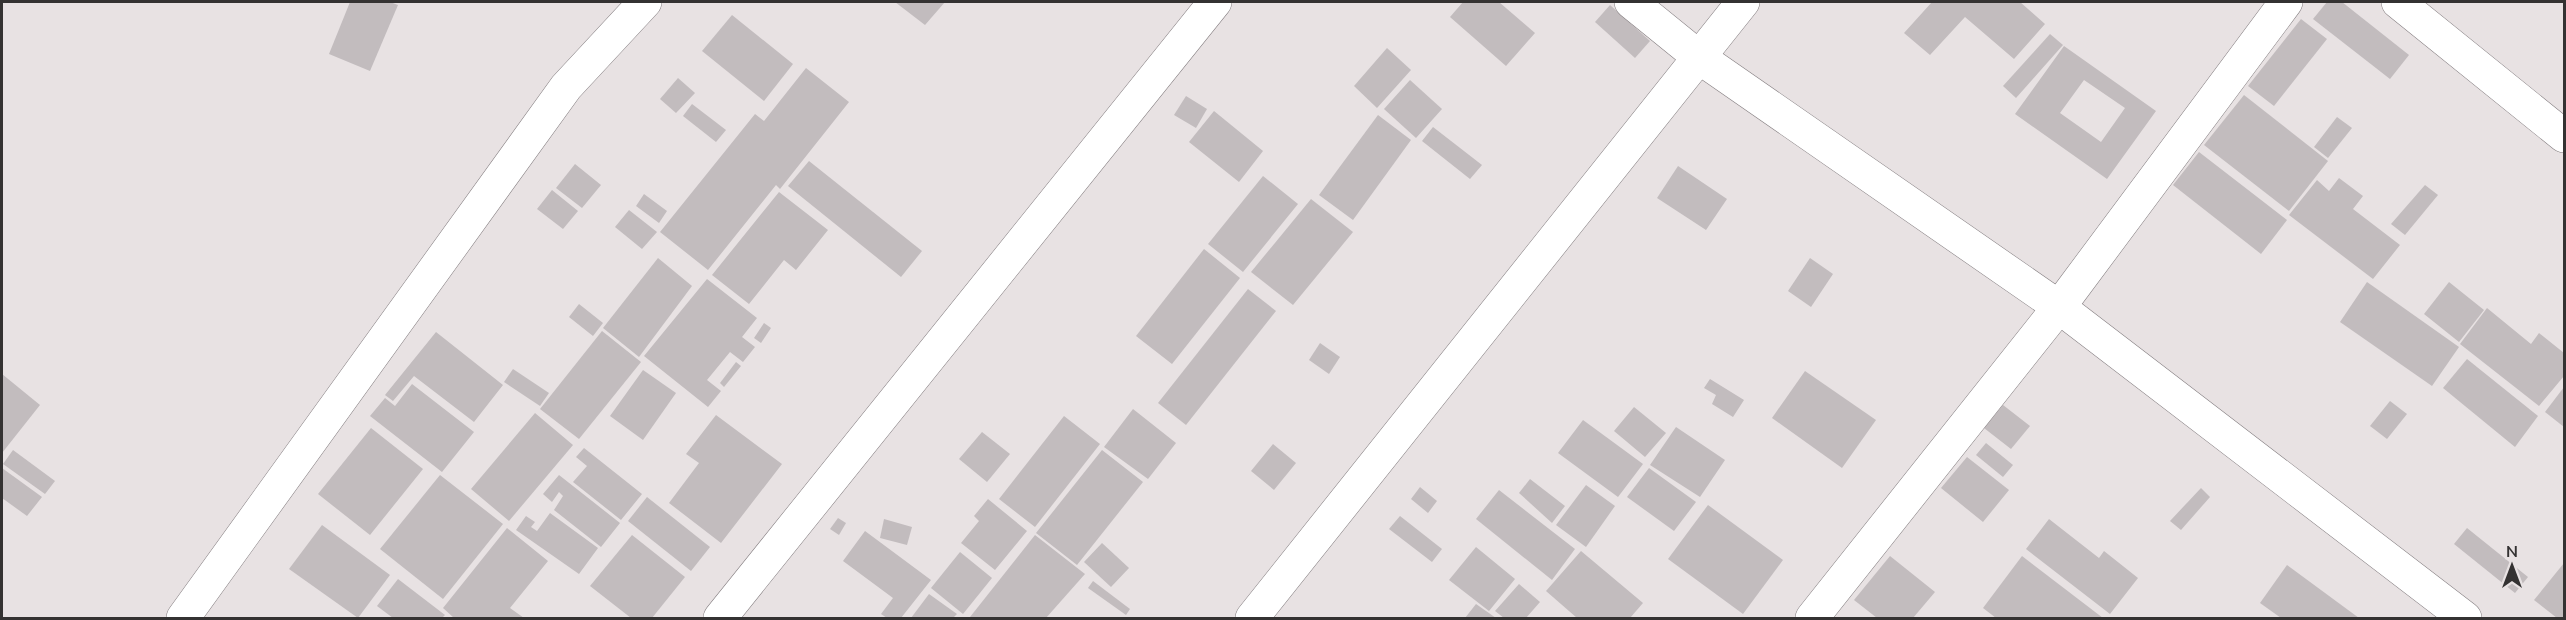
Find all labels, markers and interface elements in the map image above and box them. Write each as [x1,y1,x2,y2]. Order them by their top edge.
north arrow [2482,536,2542,596]
text: N [2506,541,2518,563]

